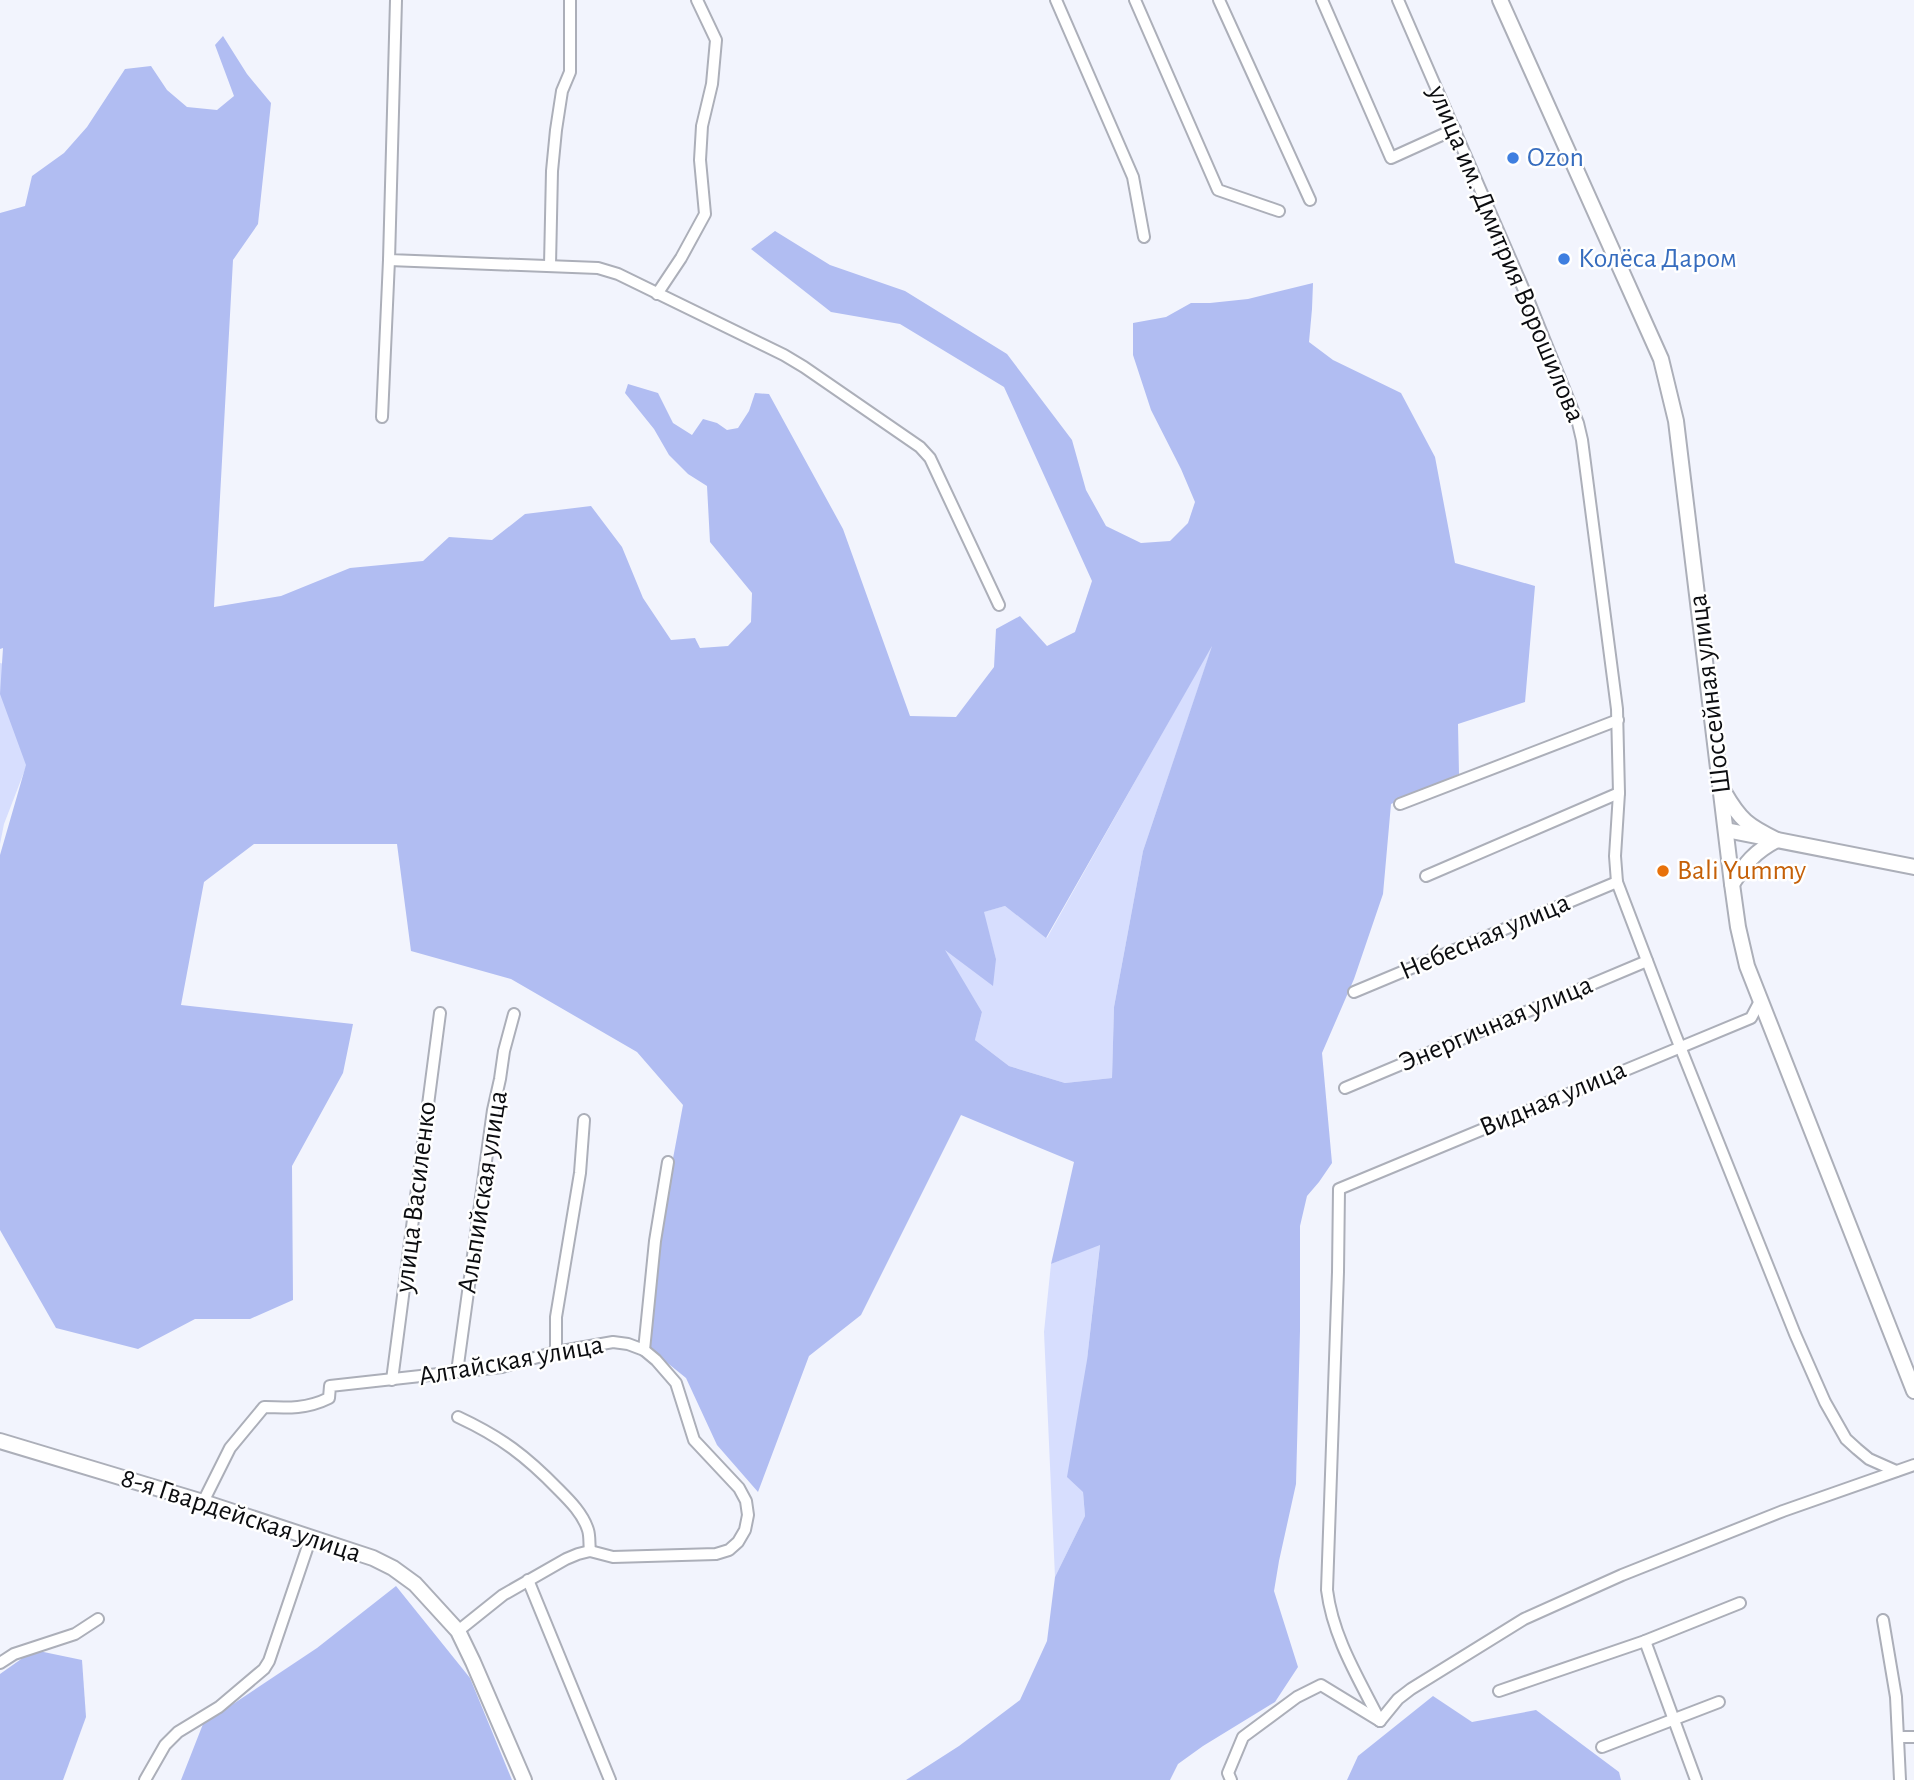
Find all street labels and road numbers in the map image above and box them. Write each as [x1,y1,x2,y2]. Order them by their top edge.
street label: улица им. Дмитрия Ворошилова [1422,81,1590,427]
street label: Шоссейная улица [1684,592,1736,795]
street label: Небесная улица [1396,888,1574,985]
street label: Энергичная улица [1395,971,1597,1077]
street label: Видная улица [1476,1056,1630,1142]
street label: Альпийская улица [453,1088,513,1295]
street label: улица Василенко [390,1100,442,1295]
street label: Алтайская улица [416,1331,606,1391]
street label: 8-я Гвардейская улица [117,1464,365,1568]

